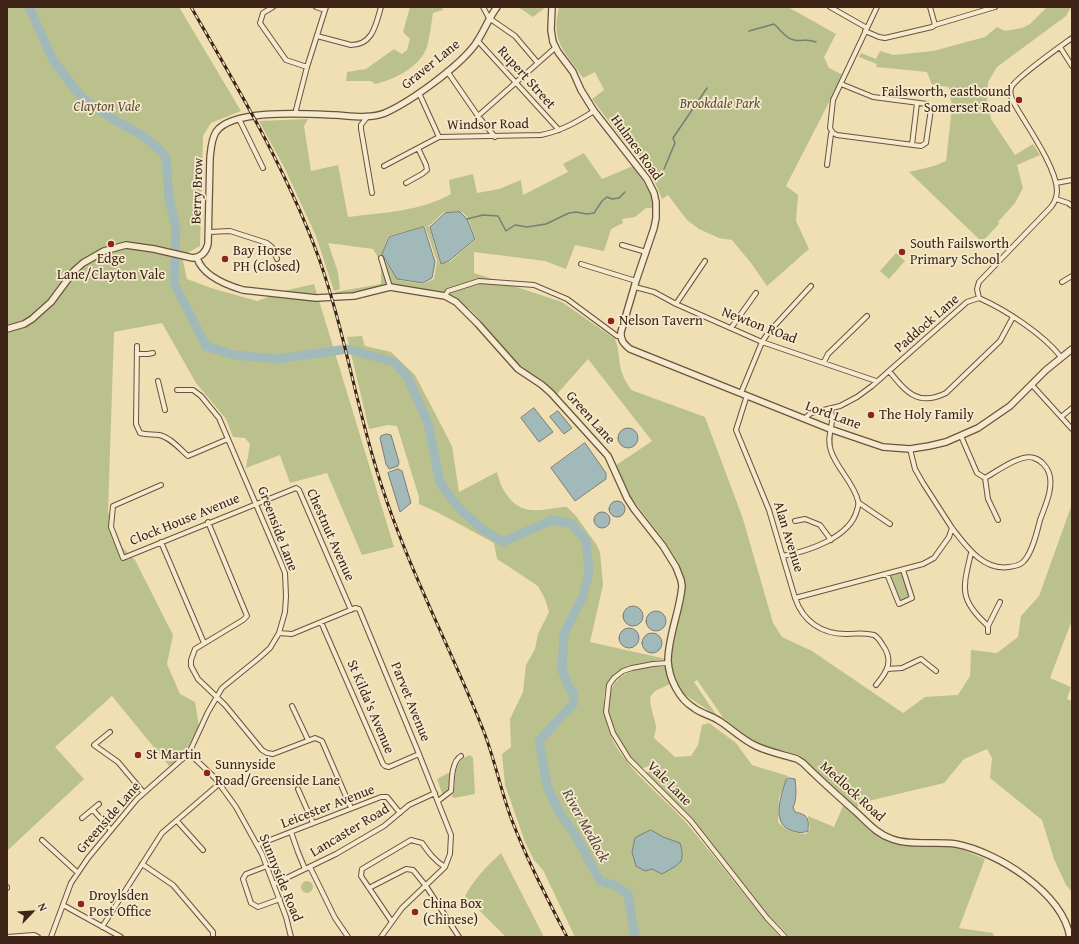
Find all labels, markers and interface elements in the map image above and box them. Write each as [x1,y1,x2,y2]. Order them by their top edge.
street label: Graver Lane [398,36,464,94]
street label: Rupert Street [493,43,559,113]
place label: Failsworth, eastbound Somerset Road [882,84,1011,116]
marker: Failsworth, eastbound Somerset Road [1014,95,1024,105]
park label: Brookdale Park [680,96,760,112]
park label: Clayton Vale [74,99,140,115]
street label: Hulmes Road [607,112,665,184]
street label: Windsor Road [447,116,529,134]
street label: Berry Brow [188,157,208,225]
place label: South Failsworth Primary School [910,236,1009,268]
marker: Edge Lane/Clayton Vale [106,239,116,249]
place label: Bay Horse PH (Closed) [233,243,300,276]
marker: South Failsworth Primary School [897,247,907,257]
place label: Edge Lane/Clayton Vale [57,251,165,284]
marker: Bay Horse PH (Closed) [220,254,230,264]
street label: Paddock Lane [891,291,963,357]
street label: Newton ROad [719,304,799,348]
place label: Nelson Tavern [619,313,703,329]
marker: Nelson Tavern [606,316,616,326]
street label: Green Lane [562,388,618,448]
street label: Lord Lane [803,398,863,434]
place label: The Holy Family [879,407,974,423]
marker: The Holy Family [866,410,876,420]
street label: Greenside Lane [253,484,301,574]
street label: Chestnut Avenue [302,486,358,584]
street label: Clock House Avenue [128,490,242,550]
street label: Alan Avenue [769,500,807,574]
street label: St Kilda's Avenue [343,658,397,756]
street label: Parvet Avenue [386,660,434,744]
place label: St Martin [146,747,201,763]
marker: St Martin [133,750,143,760]
place label: Sunnyside Road/Greenside Lane [215,757,340,790]
street label: Vale Lane [643,758,695,810]
street label: Medlock Road [816,758,888,826]
marker: Sunnyside Road/Greenside Lane [202,768,212,778]
street label: Greenside Lane [73,779,145,857]
street label: Leicester Avenue [279,781,377,833]
water label: River Medlock [558,786,612,866]
street label: Lancaster Road [307,801,393,861]
street label: Sunnyside Road [255,832,305,924]
place label: Droylsden Post Office [89,888,151,920]
north arrow [12,892,52,932]
place label: China Box (Chinese) [423,896,482,928]
marker: Droylsden Post Office [76,899,86,909]
text: N [34,900,52,914]
marker: China Box (Chinese) [410,907,420,917]

